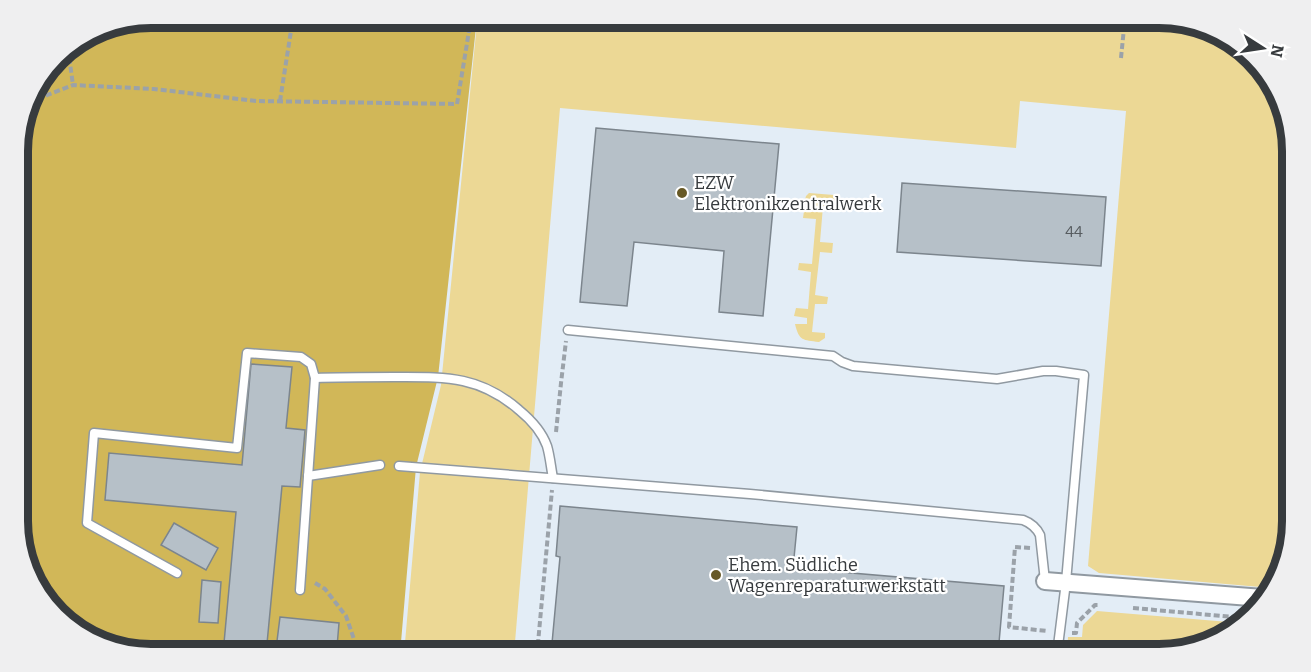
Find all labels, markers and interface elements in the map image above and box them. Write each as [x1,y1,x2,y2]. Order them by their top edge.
north arrow [1233,18,1293,78]
text: N [1267,43,1288,59]
place label: EZW Elektronikzentralwerk [694,172,882,215]
marker: EZW Elektronikzentralwerk [675,186,689,200]
house number: 44 [1065,223,1083,241]
place label: Ehem. Südliche Wagenreparaturwerkstatt [728,554,946,597]
marker: Ehem. Südliche Wagenreparaturwerkstatt [709,568,723,582]

